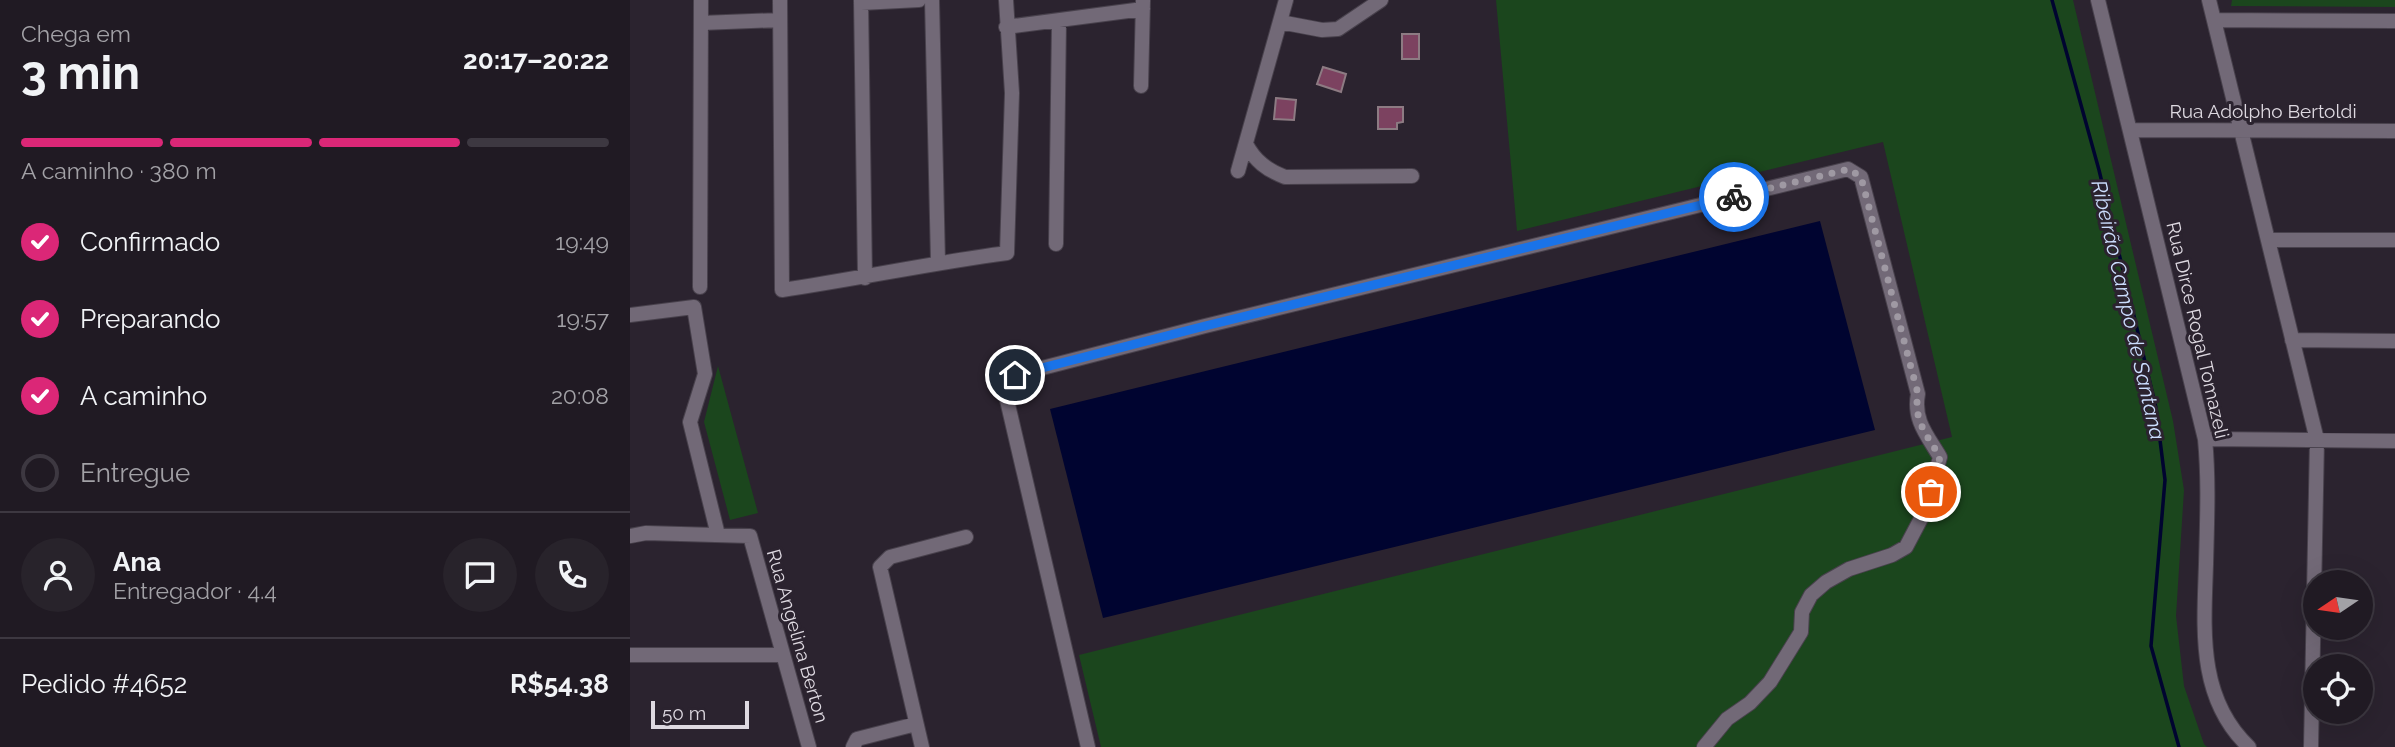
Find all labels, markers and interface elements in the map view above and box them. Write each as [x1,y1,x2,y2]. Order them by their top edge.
text: Chega em [21,20,131,47]
text: 20:17–20:22 [463,45,609,75]
text: 3 min [21,46,140,100]
street label: Rua Adolpho Bertoldi [2169,100,2357,122]
text: A caminho · 380 m [21,157,217,184]
courier [1699,162,1769,232]
icon: bike [1715,178,1753,216]
water label: Ribeirão Campo de Santana [2086,178,2171,442]
street label: Rua Dirce Rogal Tomazeli [2162,219,2234,441]
icon: check [21,223,59,261]
text: Confirmado [80,227,220,257]
text: 19:49 [555,228,609,255]
icon: check [21,300,59,338]
text: Preparando [80,304,220,334]
text: 19:57 [557,305,609,332]
pin [985,345,1045,405]
icon: home [996,356,1034,394]
icon: check [21,377,59,415]
text: A caminho [80,381,207,411]
text: 20:08 [551,382,609,409]
text: Entregue [80,458,190,488]
pin [1901,462,1961,522]
icon: bag [1912,473,1950,511]
button: person [21,538,95,612]
button: chat [443,538,517,612]
button: phone [535,538,609,612]
text: Ana [113,547,161,577]
street label: Rua Angelina Berton [763,547,833,725]
north arrow [2303,570,2373,640]
map controls [2303,570,2373,724]
text: Entregador · 4.4 [113,577,277,604]
button: locate [2303,654,2373,724]
text: Pedido #4652 [21,669,187,699]
text: R$54.38 [510,669,609,699]
scale bar [651,698,749,730]
text: 50 m [662,702,706,724]

